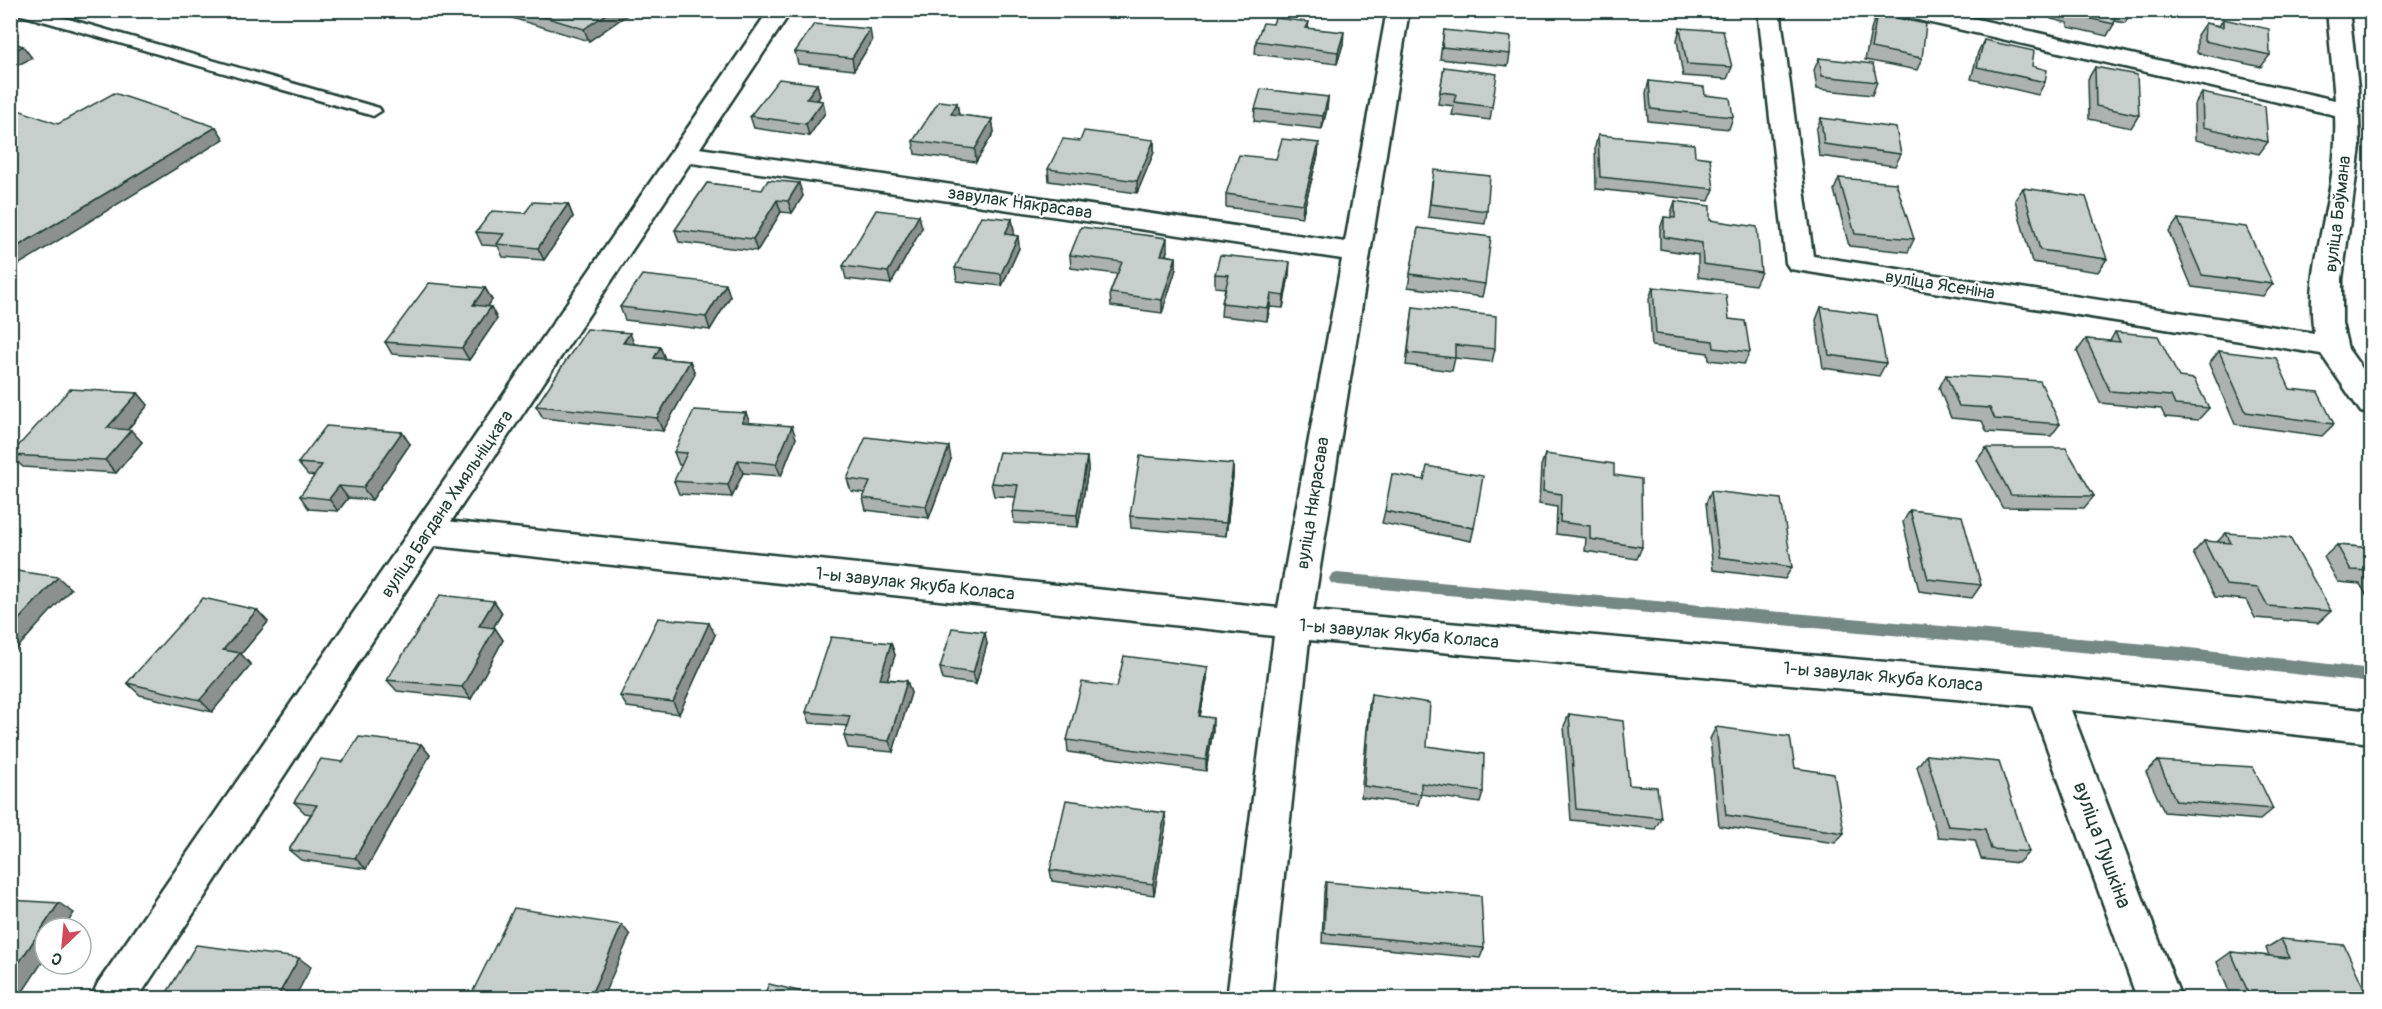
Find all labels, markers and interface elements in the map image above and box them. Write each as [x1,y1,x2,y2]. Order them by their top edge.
street label: вуліца Баўмана [2319,154,2357,274]
street label: завулак Някрасава [946,181,1094,225]
street label: вуліца Ясеніна [1884,265,1996,305]
street label: вуліца Багдана Хмяльніцкага [376,406,518,602]
street label: вуліца Някрасава [1291,435,1335,571]
street label: 1-ы завулак Якуба Коласа [814,562,1016,606]
street label: 1-ы завулак Якуба Коласа [1298,614,1500,654]
street label: 1-ы завулак Якуба Коласа [1782,657,1984,697]
street label: вуліца Пушкіна [2067,778,2137,912]
north arrow [33,916,93,976]
text: С [48,947,66,970]

